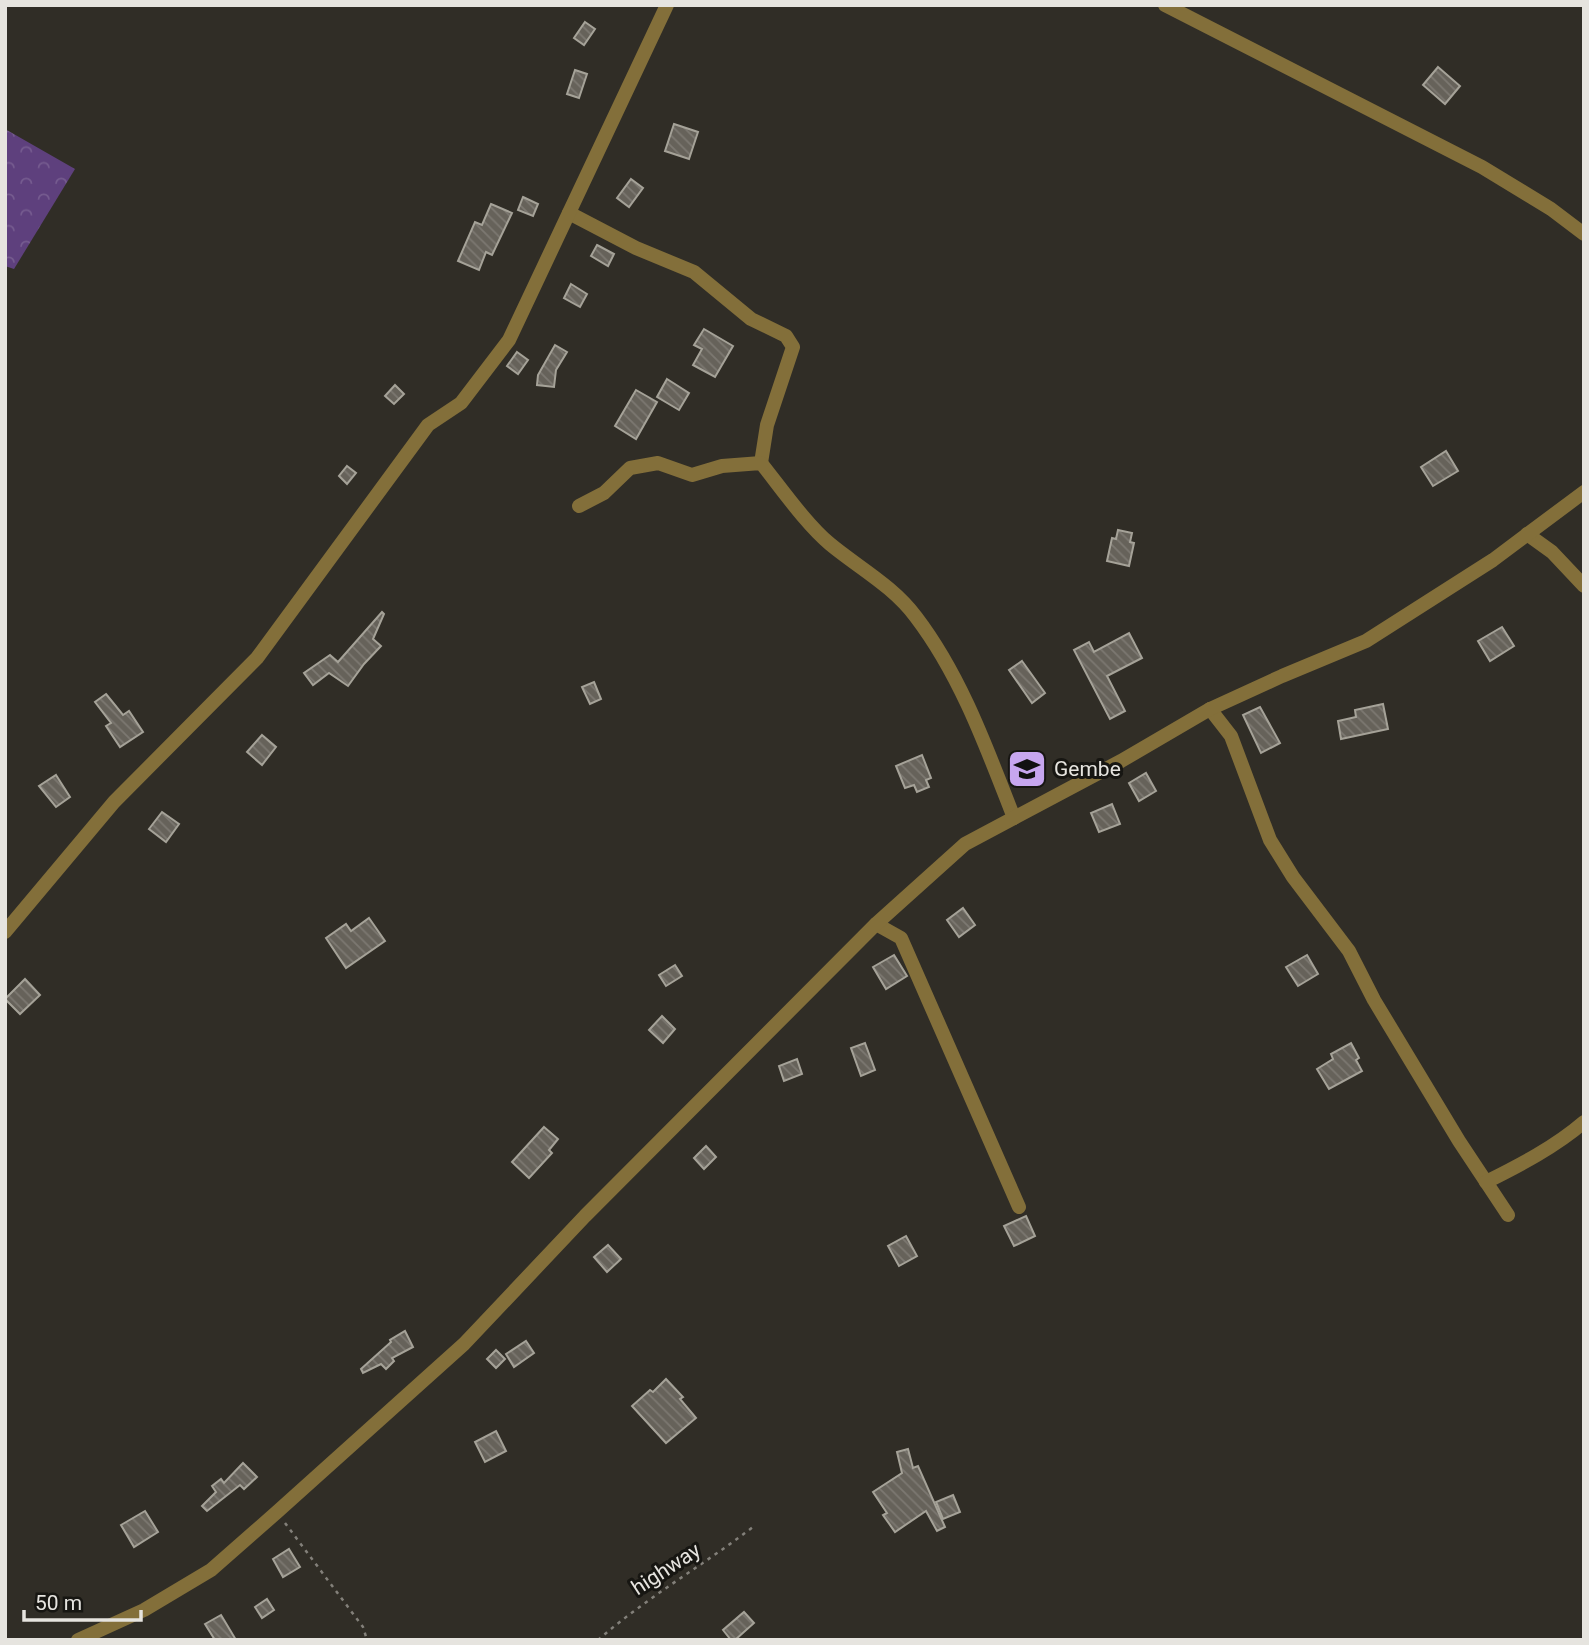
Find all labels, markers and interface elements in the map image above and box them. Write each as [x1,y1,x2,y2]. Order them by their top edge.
school or university icon: Gembe [1006,748,1048,790]
place label: Gembe [1054,757,1121,781]
street label: highway [627,1538,705,1600]
scale bar [24,1578,142,1622]
text: 50 m [35,1591,82,1615]

